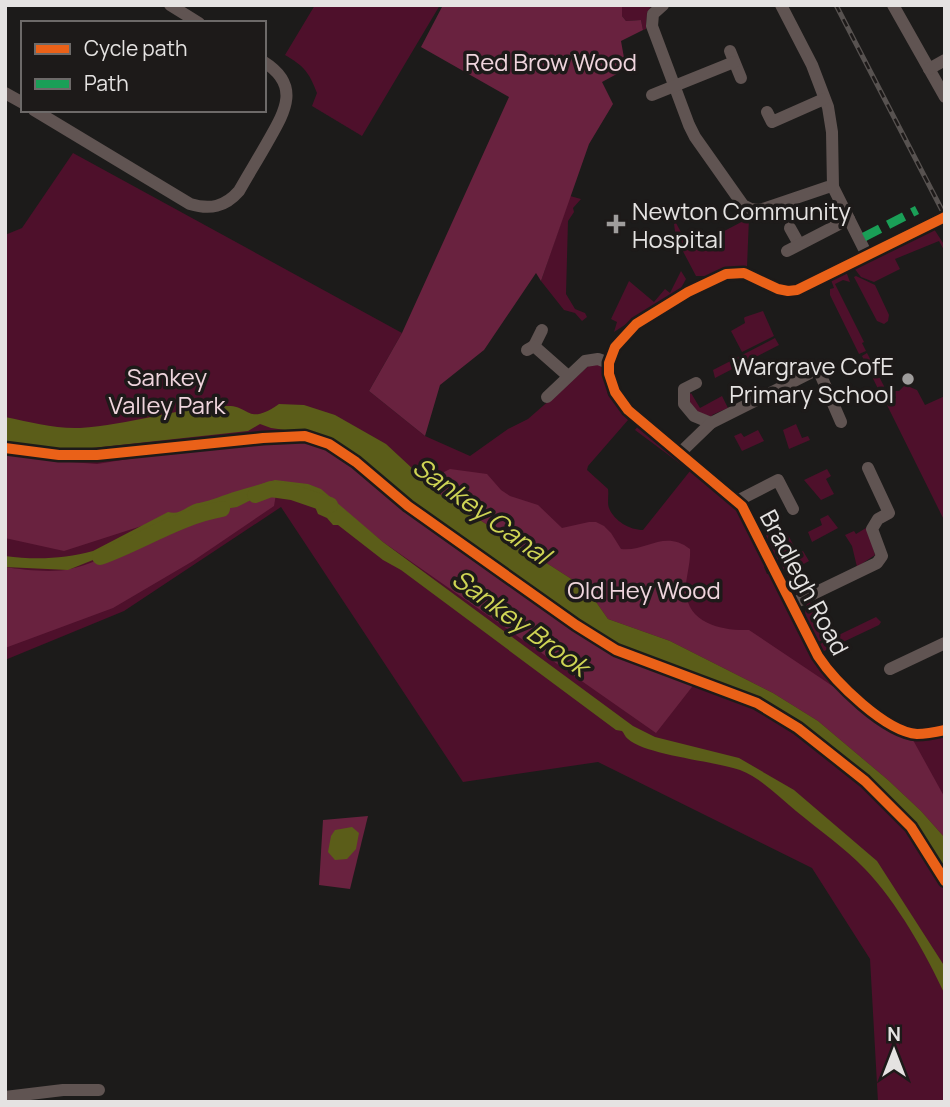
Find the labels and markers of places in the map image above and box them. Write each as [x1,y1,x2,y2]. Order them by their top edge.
place label: Newton Community Hospital [632,194,851,255]
marker: Newton Community Hospital [606,214,626,234]
place label: Wargrave CofE Primary School [729,349,894,410]
marker: Wargrave CofE Primary School [900,371,916,387]

